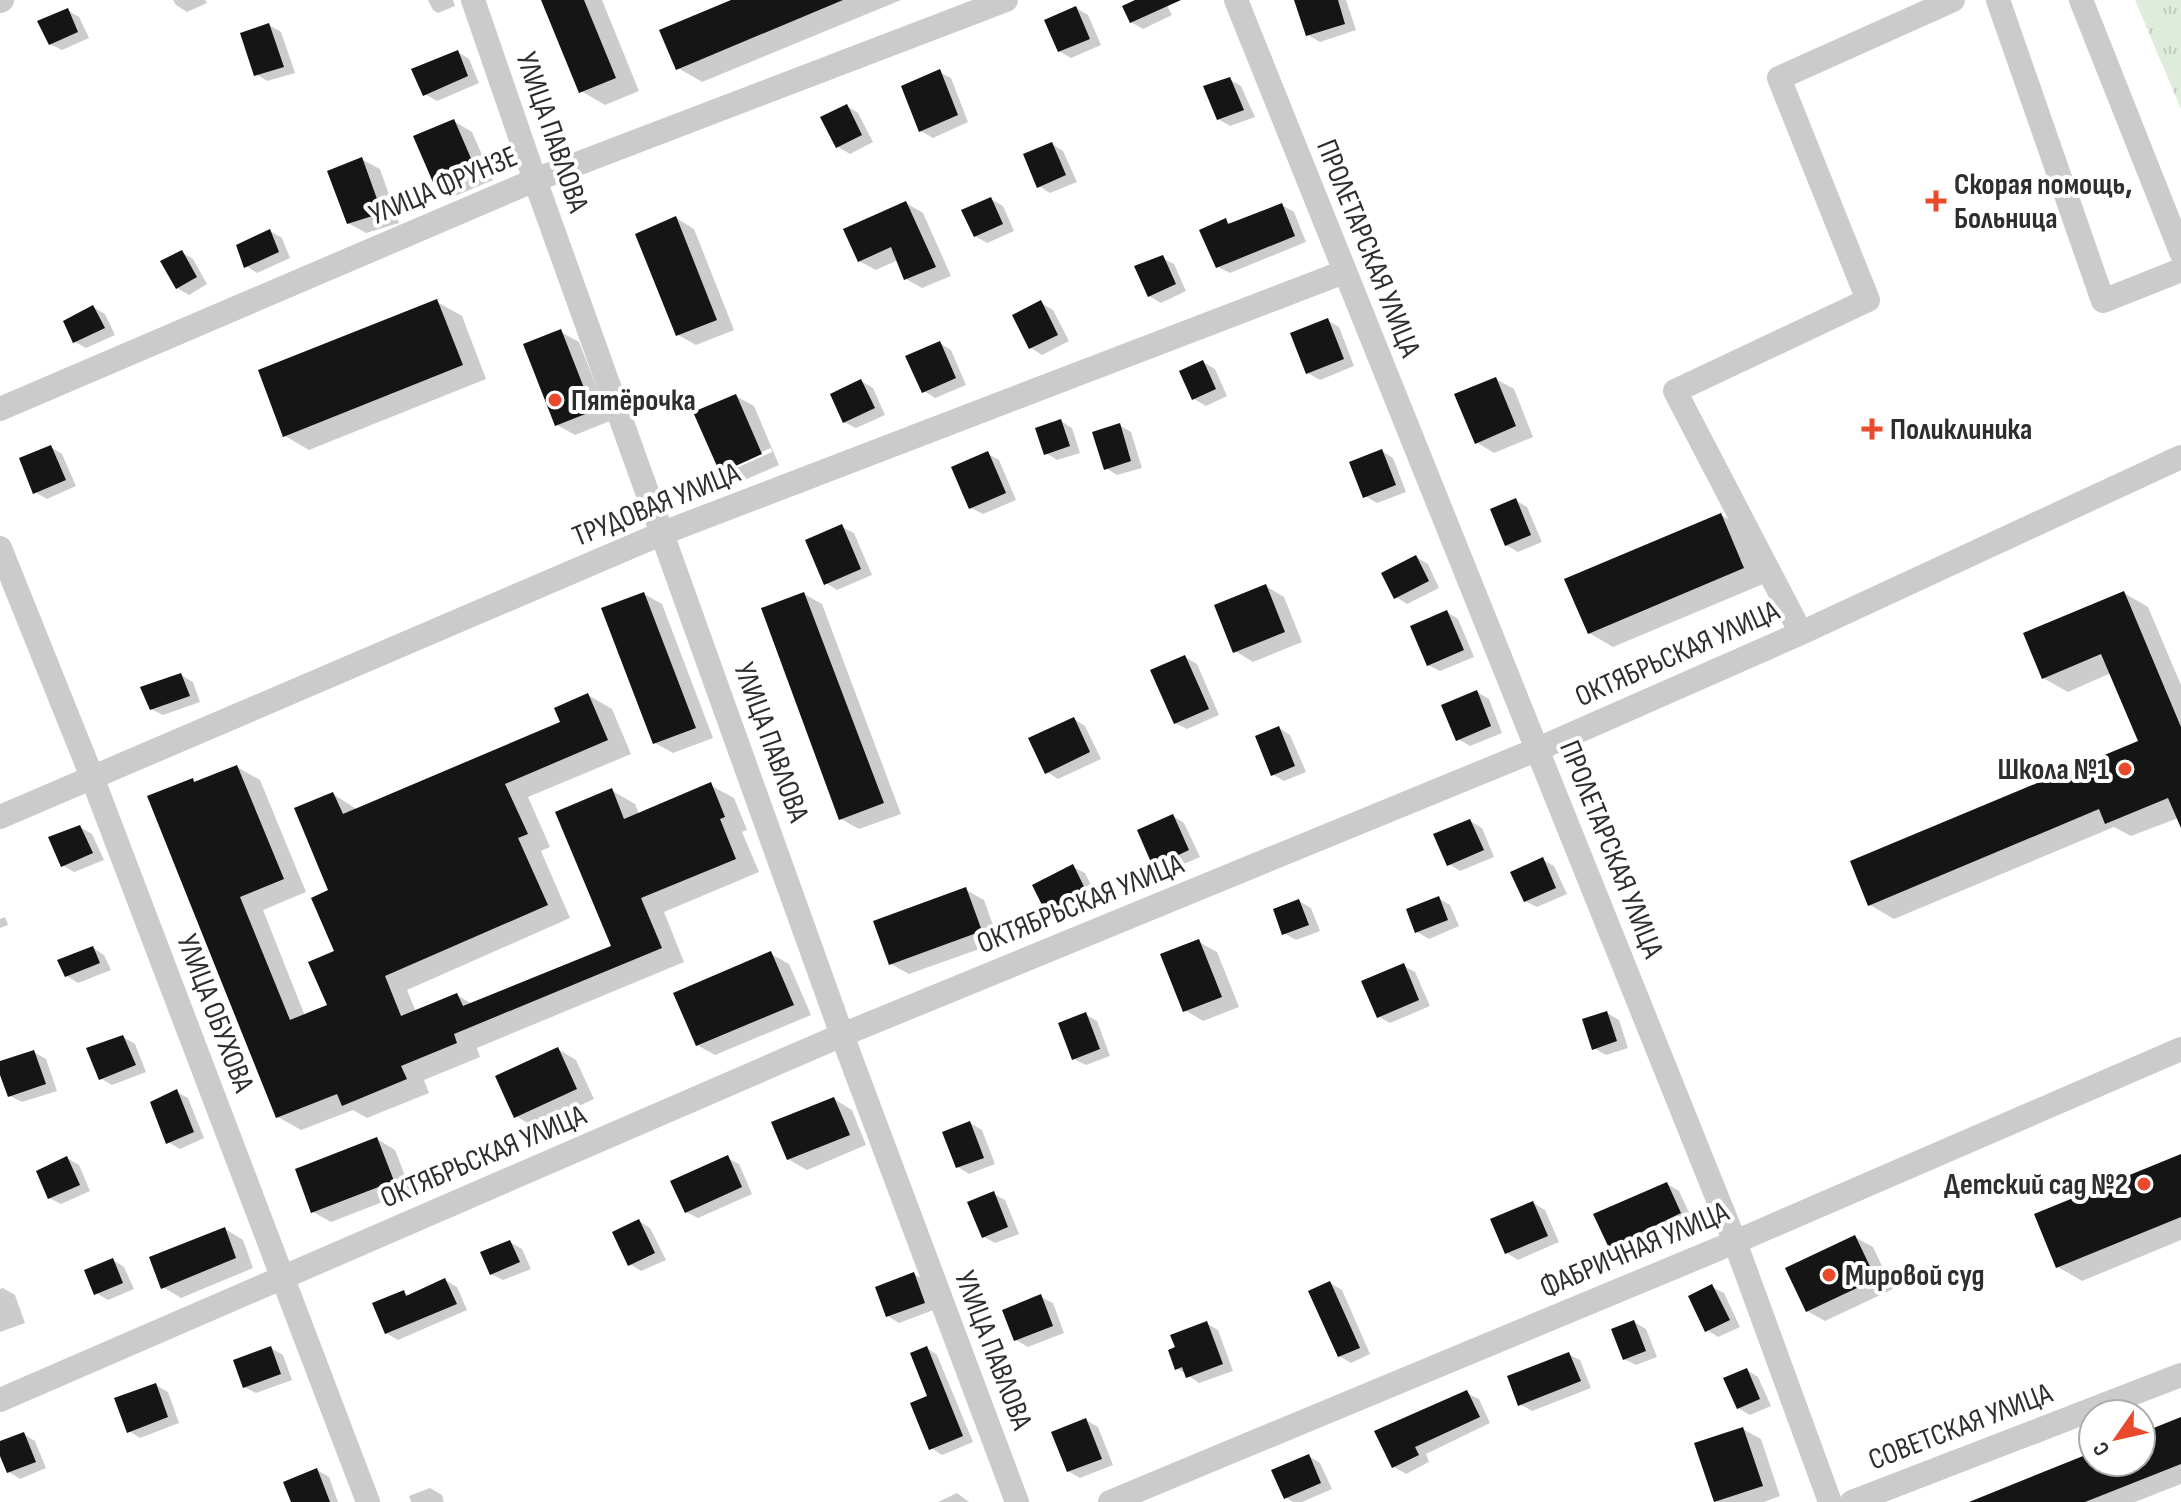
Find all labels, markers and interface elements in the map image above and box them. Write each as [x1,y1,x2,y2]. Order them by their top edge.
street label: УЛИЦА ПАВЛОВА [508,47,596,217]
street label: ПРОЛЕТАРСКАЯ УЛИЦА [1308,134,1428,362]
street label: УЛИЦА ФРУНЗЕ [364,139,523,233]
place label: Скорая помощь, Больница [1954,167,2132,237]
marker: Скорая помощь, Больница [1925,190,1947,212]
place label: Пятёрочка [571,383,696,419]
marker: Пятёрочка [546,391,564,409]
place label: Поликлиника [1890,412,2032,448]
marker: Поликлиника [1861,418,1883,440]
street label: ТРУДОВАЯ УЛИЦА [567,455,745,555]
street label: ОКТЯБРЬСКАЯ УЛИЦА [1570,593,1785,715]
street label: УЛИЦА ПАВЛОВА [726,658,817,827]
street label: ПРОЛЕТАРСКАЯ УЛИЦА [1551,735,1671,963]
place label: Школа №1 [1998,752,2109,788]
marker: Школа №1 [2116,760,2134,778]
street label: ОКТЯБРЬСКАЯ УЛИЦА [972,846,1189,962]
street label: УЛИЦА ОБУХОВА [169,929,262,1097]
street label: ОКТЯБРЬСКАЯ УЛИЦА [375,1097,592,1216]
place label: Детский сад №2 [1944,1167,2128,1203]
marker: Детский сад №2 [2135,1175,2153,1193]
street label: ФАБРИЧНАЯ УЛИЦА [1535,1194,1734,1306]
place label: Мировой суд [1845,1258,1985,1294]
street label: УЛИЦА ПАВЛОВА [946,1266,1040,1435]
marker: Мировой суд [1820,1266,1838,1284]
street label: СОВЕТСКАЯ УЛИЦА [1863,1375,2057,1478]
north arrow [2077,1398,2157,1478]
text: С [2087,1436,2116,1461]

